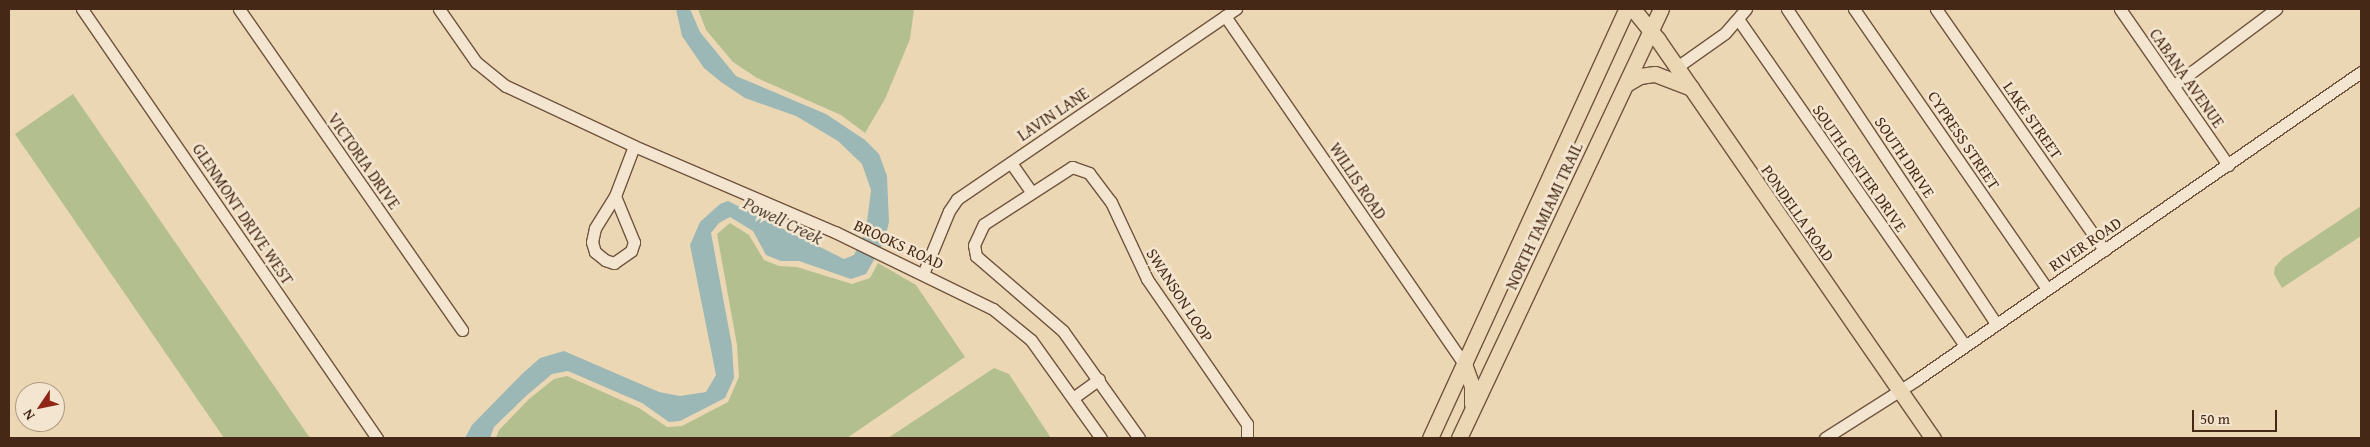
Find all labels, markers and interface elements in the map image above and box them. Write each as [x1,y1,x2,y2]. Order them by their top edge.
street label: CABANA AVENUE [2146,25,2228,131]
street label: LAKE STREET [1999,78,2067,162]
street label: LAVIN LANE [1014,83,1092,145]
street label: CYPRESS STREET [1924,87,2004,193]
street label: SOUTH CENTER DRIVE [1809,101,1911,235]
street label: VICTORIA DRIVE [324,109,404,213]
street label: SOUTH DRIVE [1871,113,1939,201]
street label: WILLIS ROAD [1325,139,1391,223]
street label: GLENMONT DRIVE WEST [189,140,297,288]
street label: NORTH TAMIAMI TRAIL [1502,140,1586,292]
street label: PONDELLA ROAD [1758,161,1838,265]
water label: Powell Creek [740,193,826,249]
street label: RIVER ROAD [2045,213,2125,275]
street label: BROOKS ROAD [851,215,947,273]
street label: SWANSON LOOP [1143,245,1217,345]
north arrow [15,382,65,432]
scale bar [2195,400,2280,432]
text: N [17,405,39,424]
text: 50 m [2200,408,2230,429]

